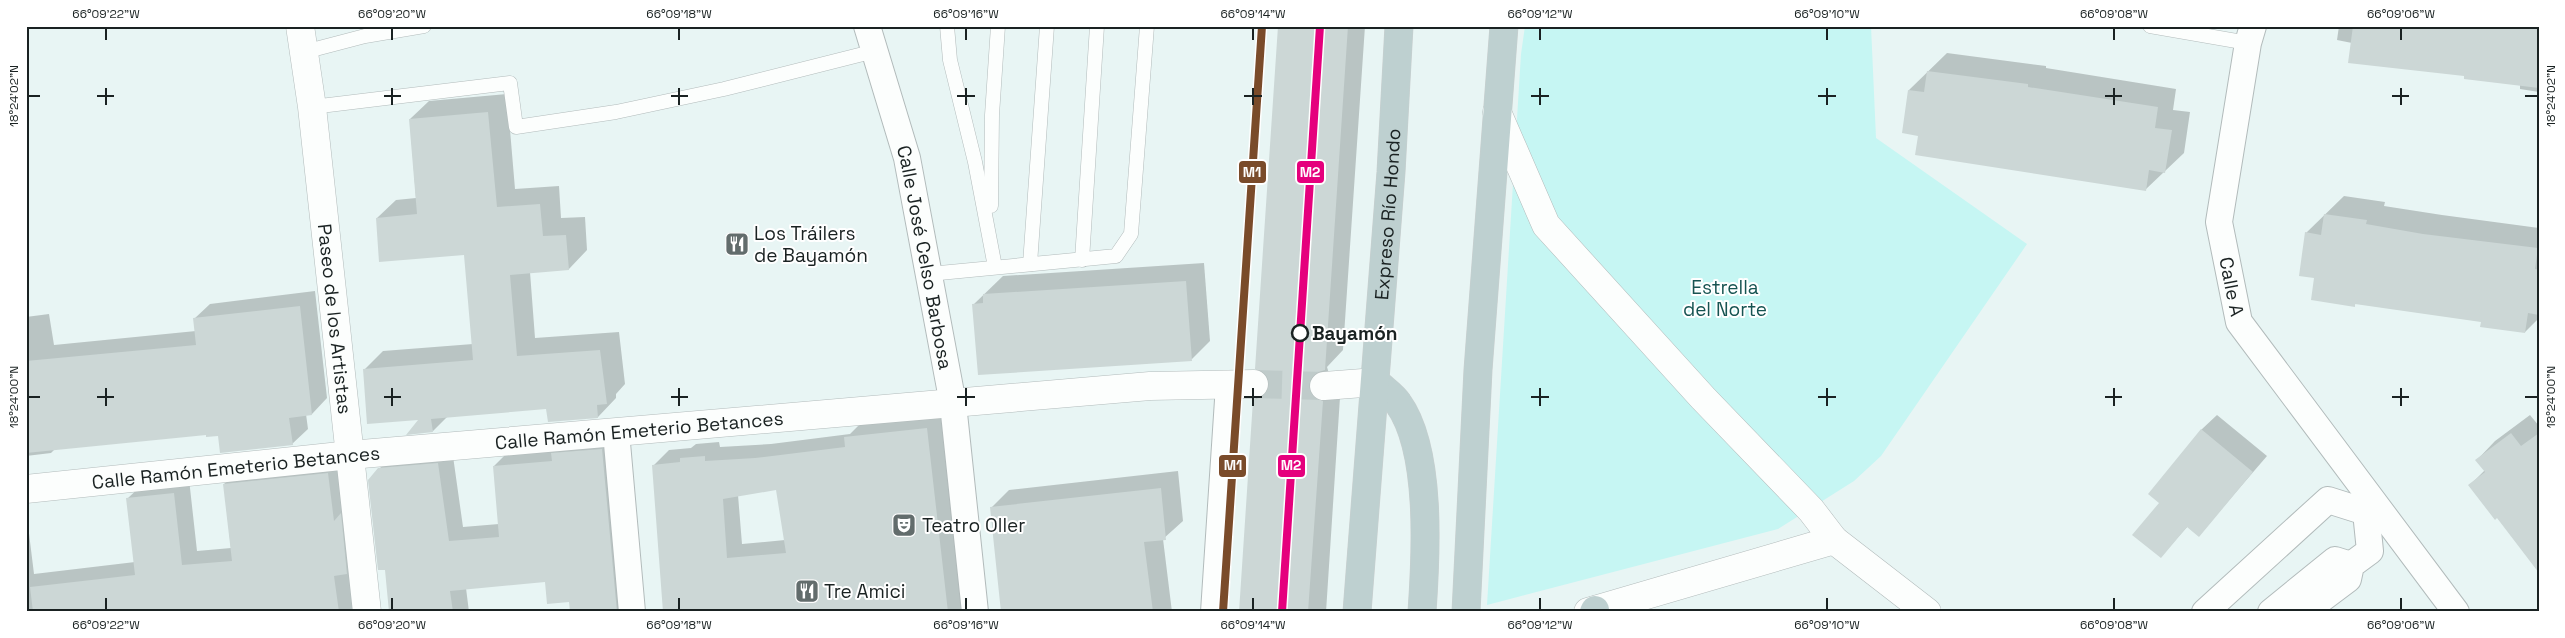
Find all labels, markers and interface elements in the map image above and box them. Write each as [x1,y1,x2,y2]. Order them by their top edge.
text: 66°09'22"W [72,6,140,22]
text: 66°09'20"W [358,6,426,22]
text: 66°09'18"W [646,6,712,22]
text: 66°09'16"W [933,6,999,22]
text: 66°09'14"W [1221,6,1286,22]
text: 66°09'12"W [1507,6,1573,22]
text: 66°09'10"W [1794,6,1860,22]
text: 66°09'08"W [2080,6,2149,22]
text: 66°09'06"W [2367,6,2435,22]
text: 18°24'02"N [6,65,22,127]
text: 18°24'02"N [2543,65,2559,127]
street label: Expreso Río Hondo [1369,128,1406,301]
street label: Calle José Celso Barbosa [891,142,959,372]
line badge: M1 [1238,160,1267,184]
line badge: M2 [1296,160,1325,184]
text: M1 [1243,163,1261,181]
text: M2 [1300,163,1320,181]
place label: Los Tráilers de Bayamón [754,221,868,268]
street label: Paseo de los Artistas [312,222,358,415]
restaurant icon: Los Tráilers de Bayamón [724,231,750,257]
street label: Calle A [2214,255,2250,319]
park label: Estrella del Norte [1683,275,1767,322]
place label: Bayamón [1312,321,1398,346]
marker: Bayamón [1291,324,1309,342]
text: 18°24'00"N [6,366,22,428]
text: 18°24'00"N [2543,366,2559,428]
street label: Calle Ramón Emeterio Betances [494,405,784,455]
street label: Calle Ramón Emeterio Betances [91,440,381,495]
line badge: M1 [1218,454,1247,478]
line badge: M2 [1277,454,1306,478]
text: M1 [1224,456,1242,474]
text: M2 [1281,456,1301,474]
theatre icon: Teatro Oller [891,512,917,538]
place label: Teatro Oller [922,513,1025,538]
restaurant icon: Tre Amici [794,578,820,604]
place label: Tre Amici [824,579,905,604]
text: 66°09'22"W [72,617,140,633]
text: 66°09'20"W [358,617,426,633]
text: 66°09'18"W [646,617,712,633]
text: 66°09'16"W [933,617,999,633]
text: 66°09'14"W [1221,617,1286,633]
text: 66°09'12"W [1507,617,1573,633]
text: 66°09'10"W [1794,617,1860,633]
text: 66°09'08"W [2080,617,2149,633]
text: 66°09'06"W [2367,617,2435,633]

